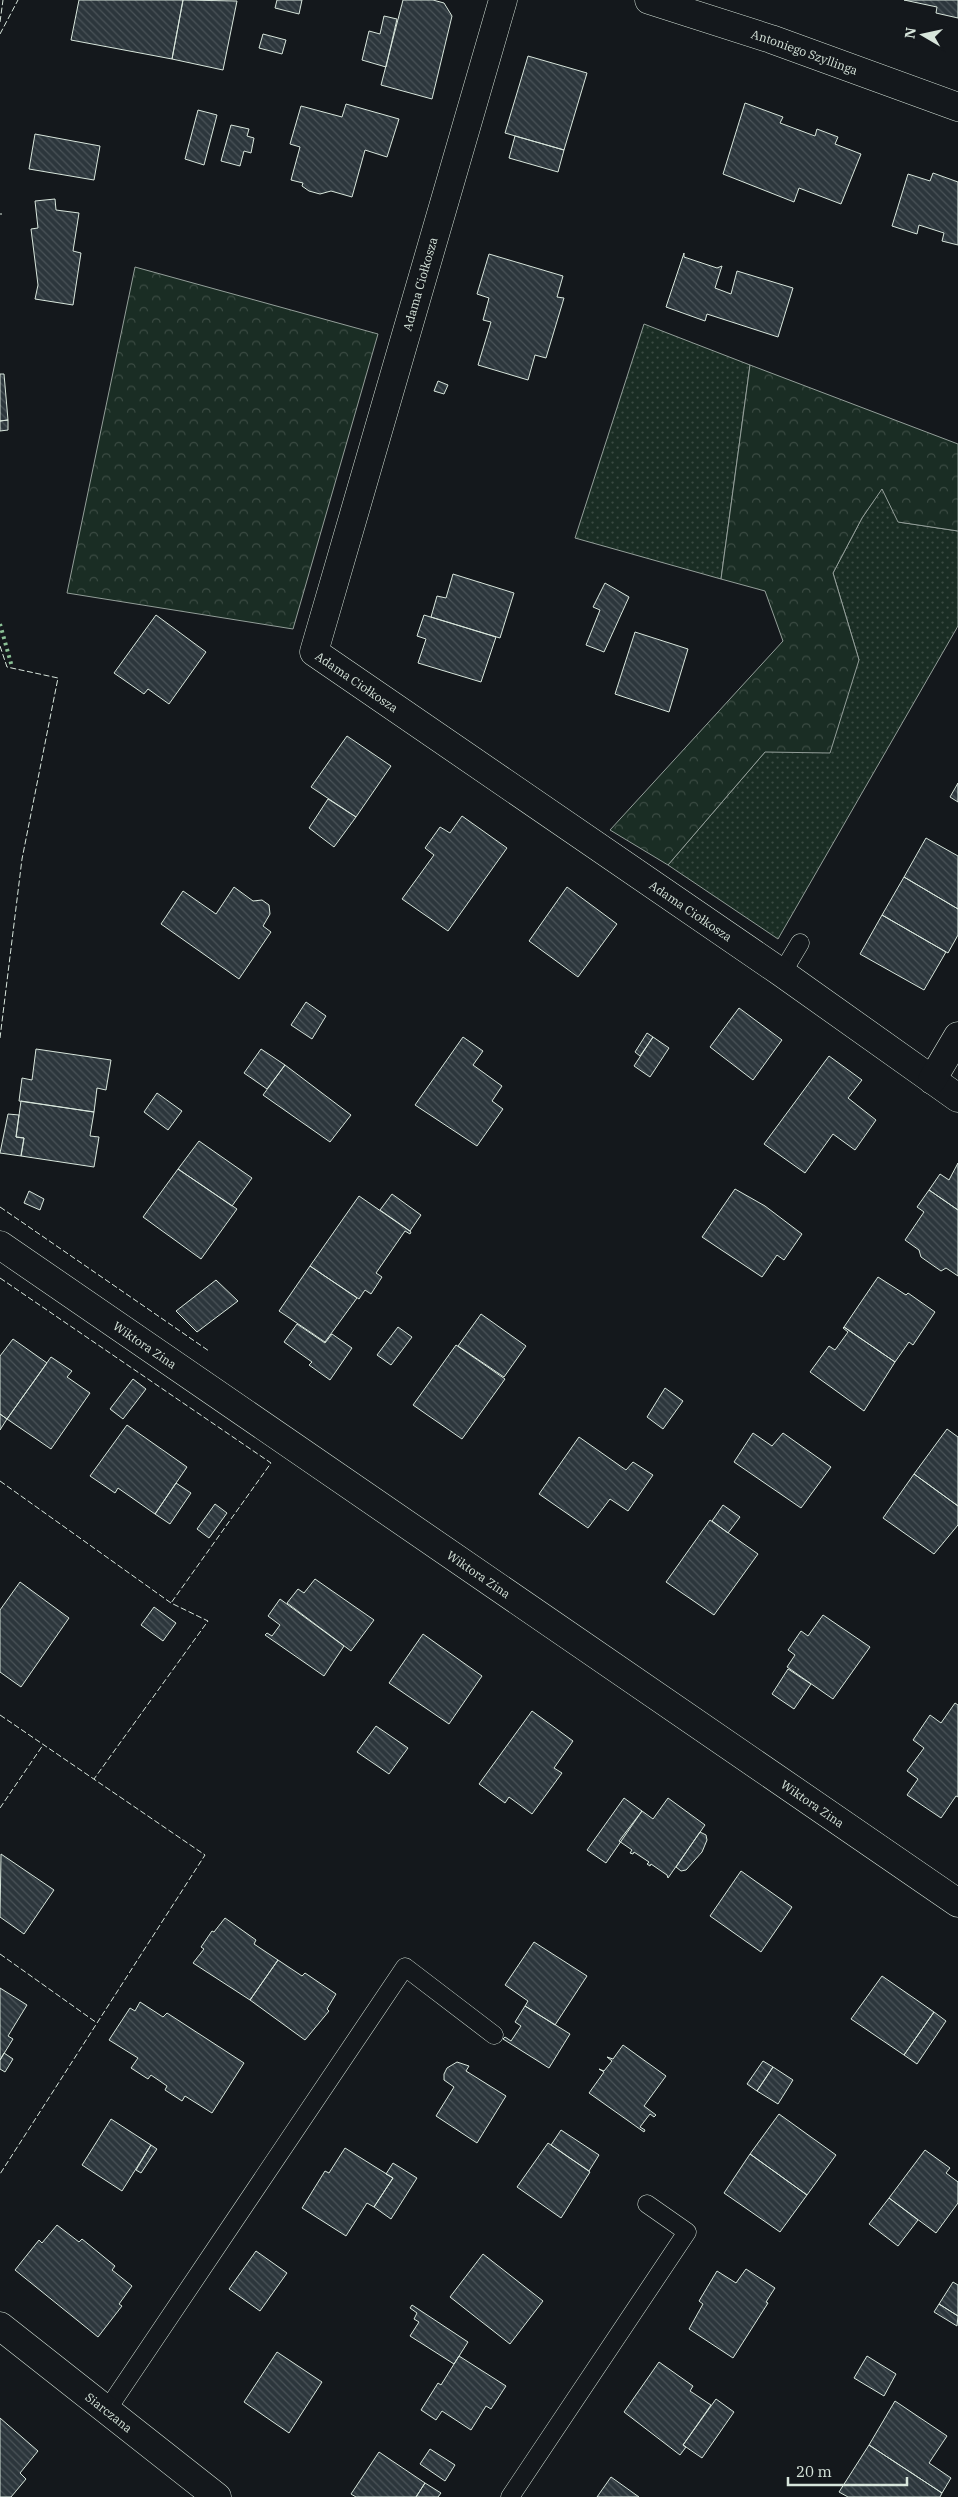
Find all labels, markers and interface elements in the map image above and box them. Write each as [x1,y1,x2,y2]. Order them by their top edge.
north arrow [898,10,948,60]
street label: Antoniego Szyllinga [750,26,860,78]
text: N [900,26,920,40]
street label: Adama Ciołkosza [399,235,441,333]
street label: Adama Ciołkosza [313,648,402,715]
street label: Adama Ciołkosza [647,877,736,944]
street label: Wiktora Zina [111,1318,180,1372]
street label: Wiktora Zina [444,1547,514,1601]
street label: Wiktora Zina [778,1776,848,1830]
street label: Siarczana [83,2389,136,2435]
scale bar [788,2454,907,2486]
text: 20 m [796,2462,832,2481]

